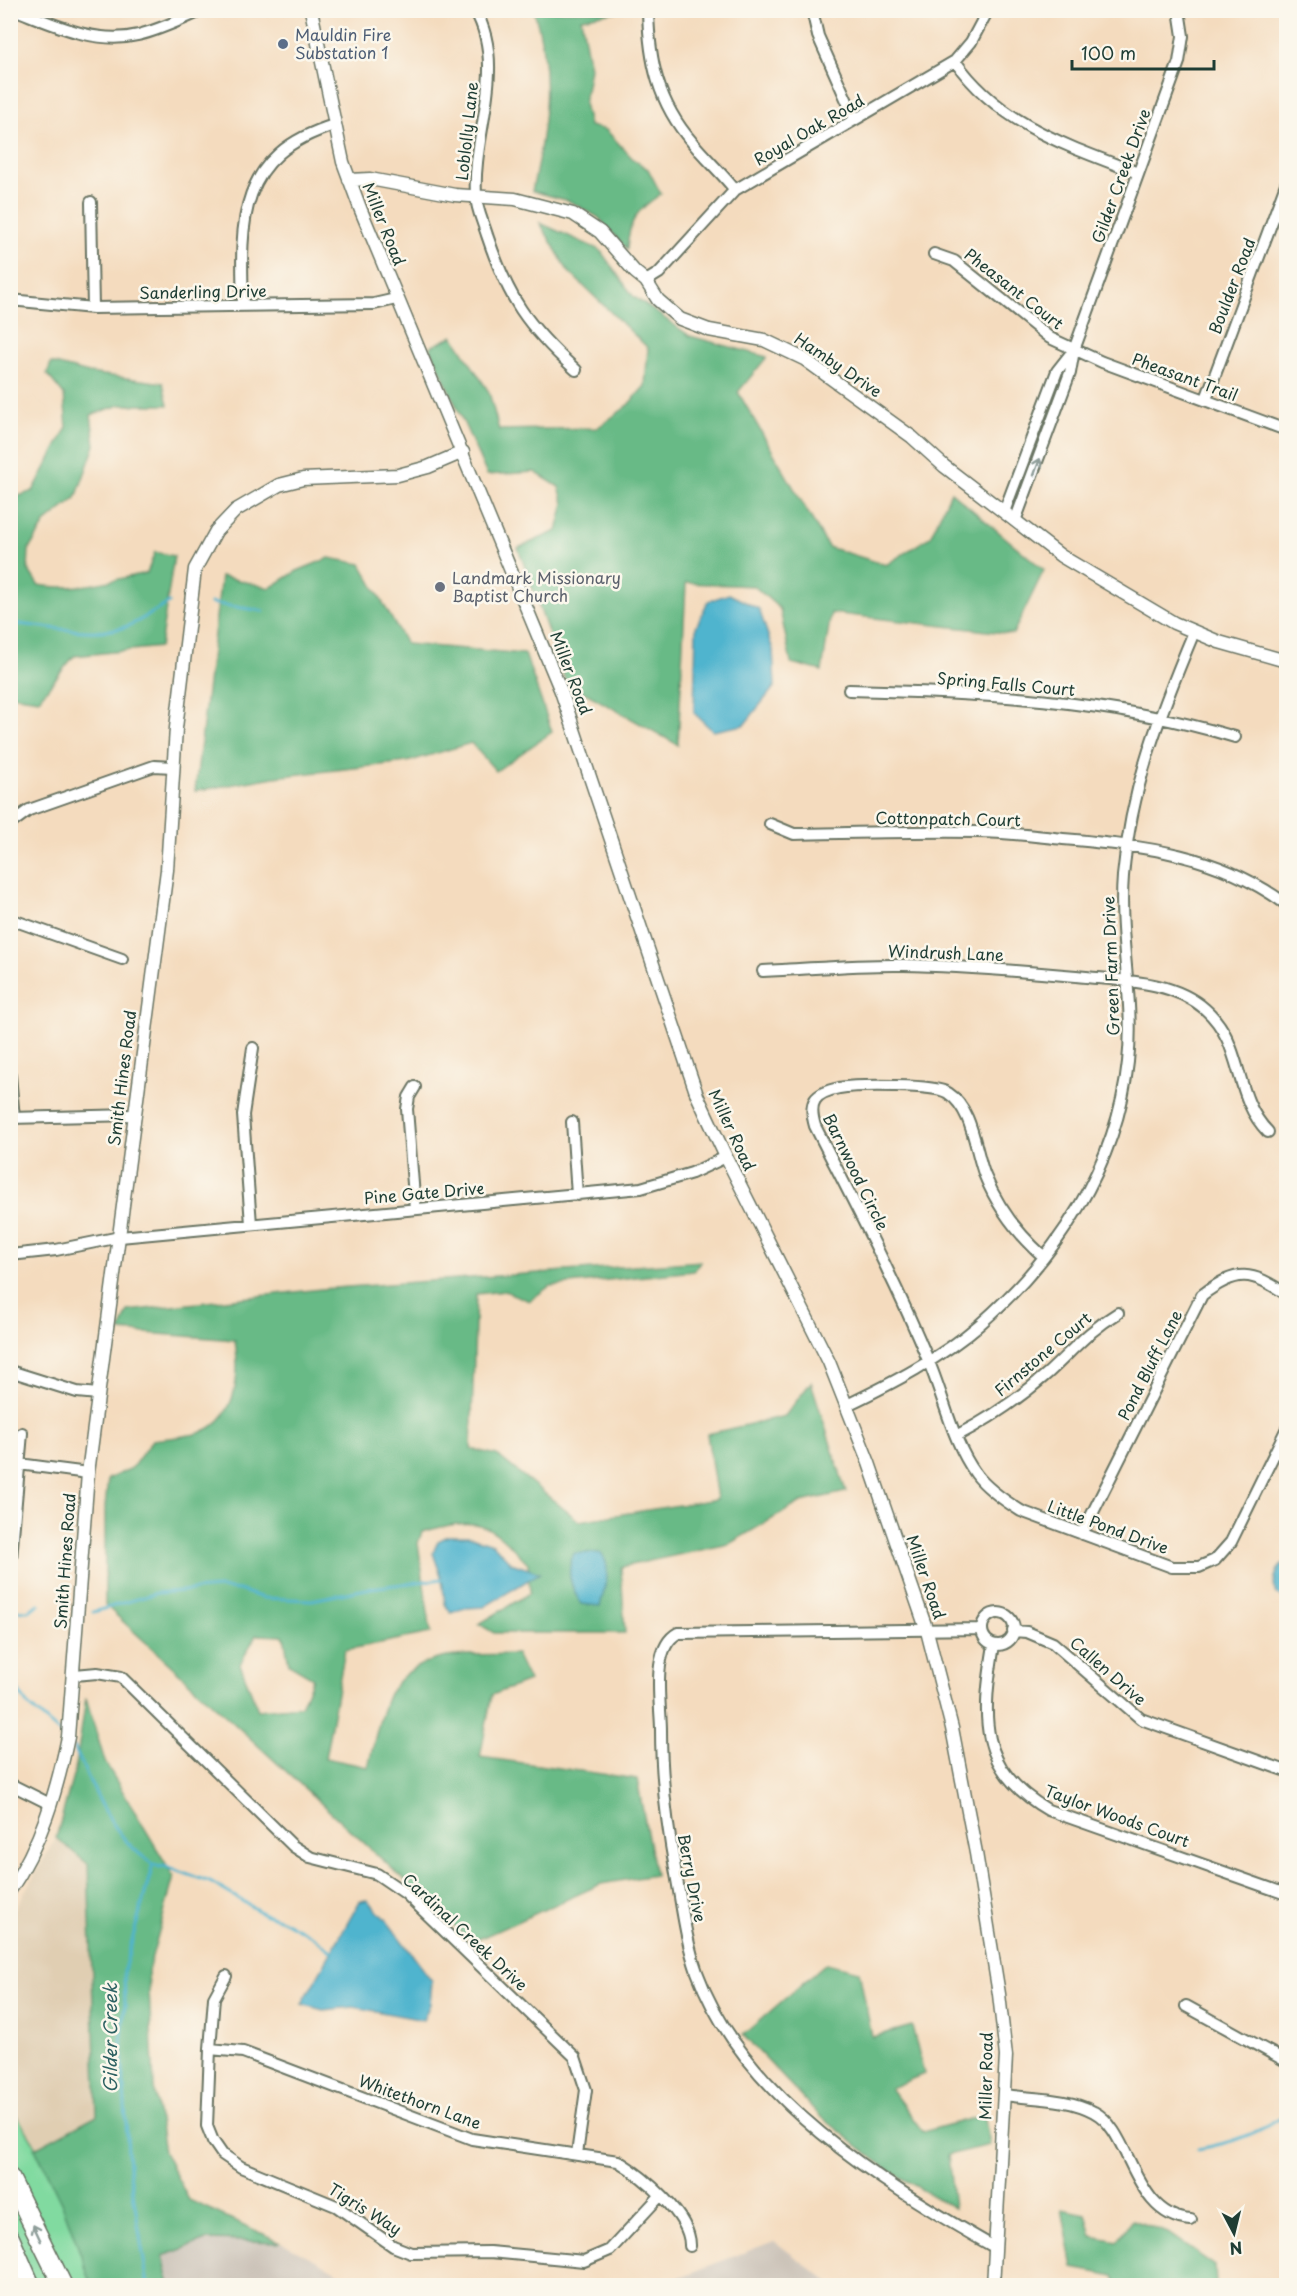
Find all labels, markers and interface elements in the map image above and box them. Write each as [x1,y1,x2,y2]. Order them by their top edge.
place label: Mauldin Fire Substation 1 [295,22,392,64]
scale bar [1072,33,1214,71]
marker: Mauldin Fire Substation 1 [276,37,290,51]
text: 100 m [1081,39,1136,66]
street label: Loblolly Lane [449,80,483,181]
street label: Royal Oak Road [749,88,868,171]
street label: Gilder Creek Drive [1085,105,1156,246]
street label: Miller Road [357,178,413,269]
street label: Boulder Road [1202,234,1260,337]
street label: Pheasant Court [960,242,1070,335]
street label: Sanderling Drive [139,278,267,304]
street label: Hamby Drive [790,326,887,402]
street label: Pheasant Trail [1129,346,1242,406]
one-way arrow [1032,458,1043,476]
place label: Landmark Missionary Baptist Church [452,565,621,607]
marker: Landmark Missionary Baptist Church [433,580,447,594]
street label: Miller Road [545,627,599,718]
street label: Spring Falls Court [936,665,1077,701]
street label: Cottonpatch Court [875,805,1021,831]
street label: Green Farm Drive [1096,896,1124,1036]
street label: Windrush Lane [888,938,1004,966]
street label: Smith Hines Road [101,1009,141,1147]
street label: Miller Road [703,1085,762,1174]
street label: Barnwood Circle [818,1109,896,1234]
street label: Pine Gate Drive [363,1175,485,1209]
street label: Firnstone Court [989,1305,1096,1401]
street label: Pond Bluff Lane [1111,1305,1187,1424]
street label: Smith Hines Road [47,1492,81,1630]
street label: Little Pond Drive [1045,1493,1172,1559]
street label: Miller Road [901,1531,953,1622]
street label: Callen Drive [1065,1630,1152,1710]
street label: Taylor Woods Court [1042,1778,1194,1853]
street label: Berry Drive [673,1832,713,1924]
street label: Cardinal Creek Drive [398,1867,534,1996]
water label: Gilder Creek [96,1982,123,2093]
street label: Miller Road [972,2032,998,2120]
street label: Whitethorn Lane [356,2068,485,2134]
street label: Tigris Way [324,2176,407,2240]
north arrow [1204,2203,1264,2263]
one-way arrow [31,2224,43,2242]
text: N [1228,2236,1244,2262]

